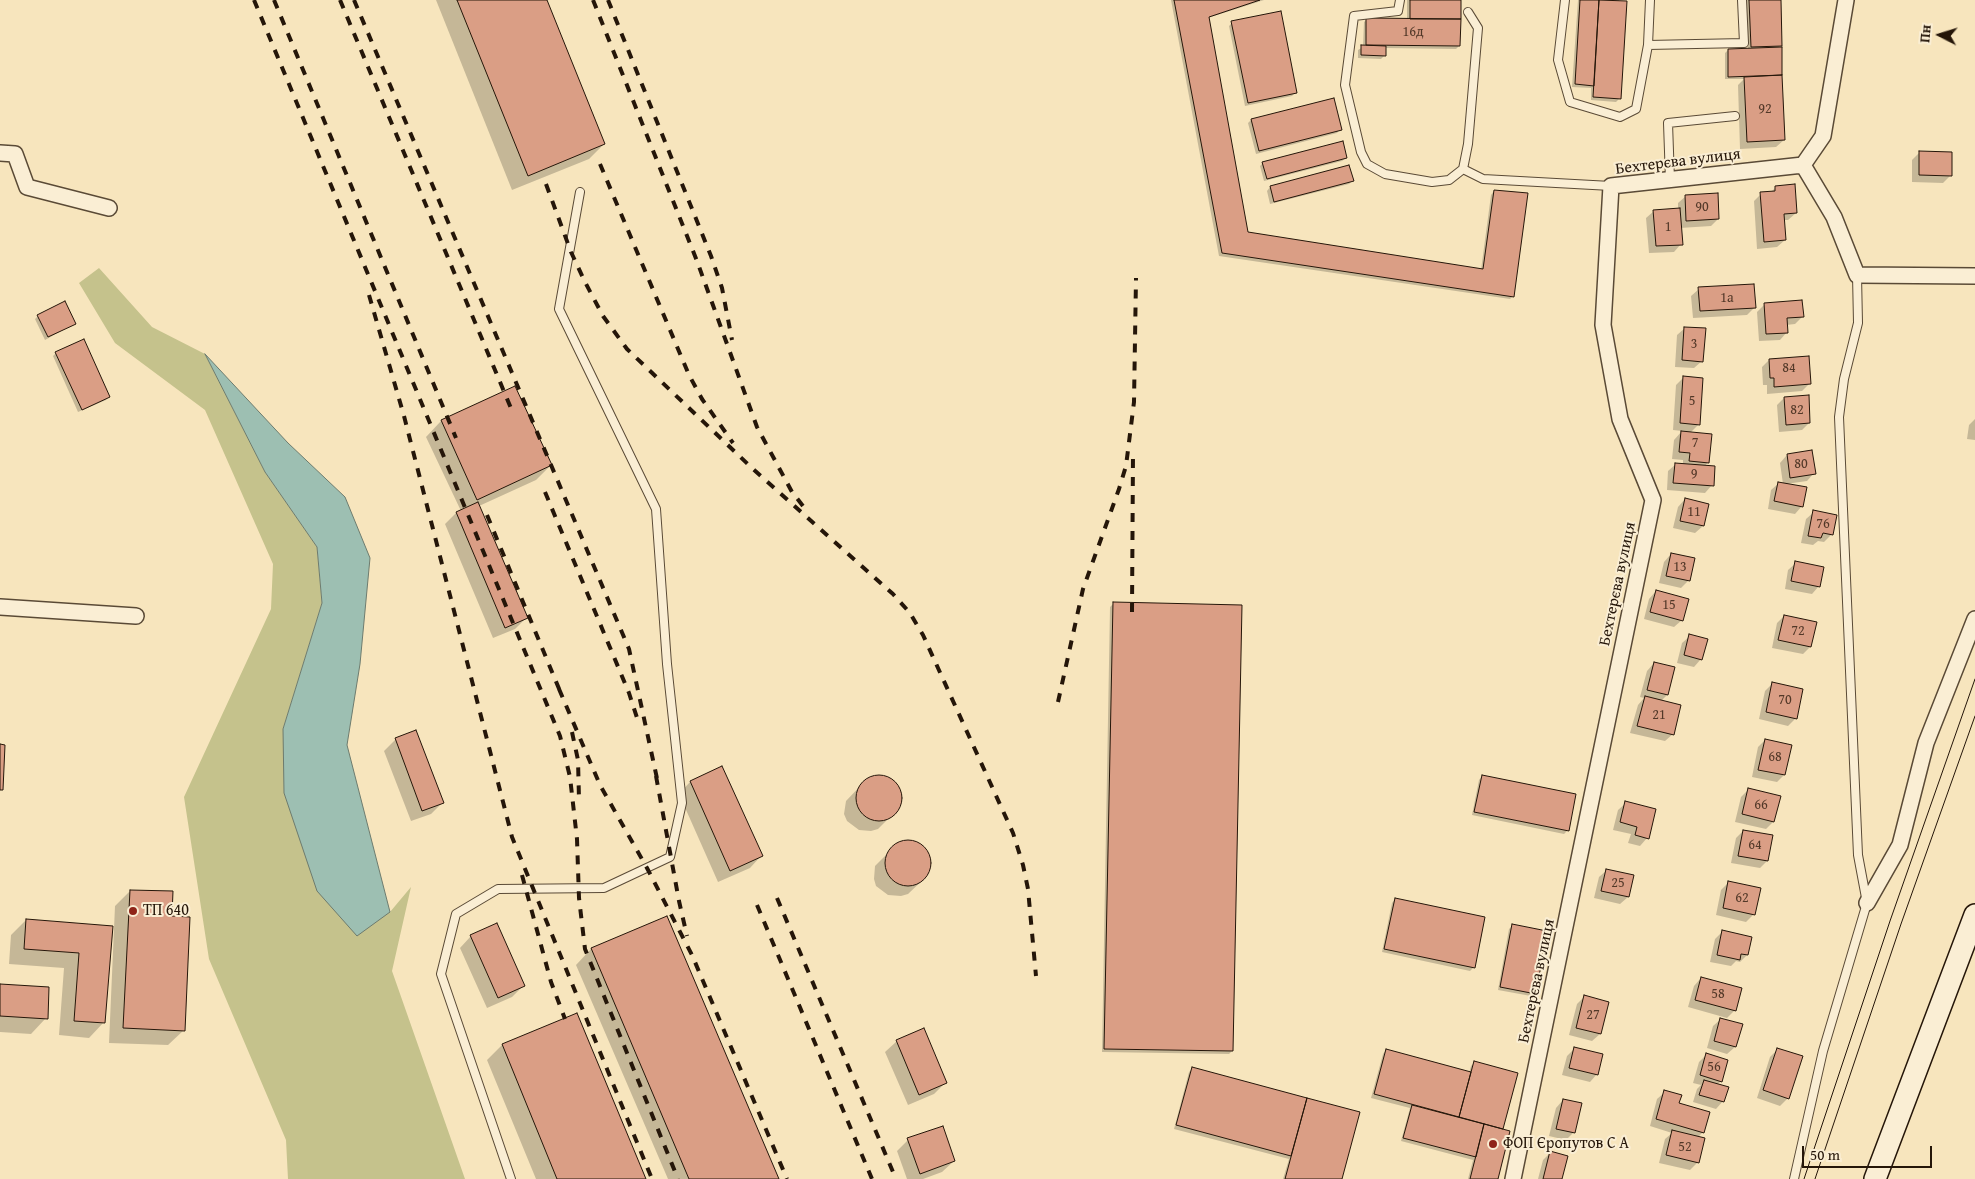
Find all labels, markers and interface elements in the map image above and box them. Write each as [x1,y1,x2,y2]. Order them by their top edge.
north arrow [1915,10,1965,60]
house number: 16д [1402,24,1424,40]
text: Пн [1914,24,1936,44]
house number: 92 [1758,101,1772,117]
street label: Бехтерєва вулиця [1614,145,1742,179]
house number: 90 [1695,199,1709,215]
house number: 1 [1665,219,1671,235]
house number: 1а [1720,290,1734,306]
house number: 3 [1691,336,1697,352]
house number: 84 [1782,360,1796,376]
house number: 5 [1689,393,1695,409]
house number: 82 [1790,402,1804,418]
house number: 7 [1692,435,1698,451]
house number: 80 [1794,456,1808,472]
house number: 9 [1691,466,1697,482]
house number: 11 [1687,504,1701,520]
house number: 76 [1816,516,1830,532]
street label: Бехтерєва вулиця [1596,520,1640,648]
house number: 13 [1673,559,1687,575]
house number: 15 [1662,597,1676,613]
house number: 72 [1791,623,1805,639]
house number: 70 [1778,692,1792,708]
house number: 21 [1652,707,1666,723]
house number: 68 [1768,749,1782,765]
house number: 66 [1754,797,1768,813]
house number: 64 [1748,837,1762,853]
house number: 25 [1611,875,1625,891]
house number: 62 [1735,890,1749,906]
place label: ТП 640 [143,901,189,921]
marker: ТП 640 [127,905,139,917]
street label: Бехтерєва вулиця [1515,917,1559,1045]
house number: 58 [1711,986,1725,1002]
house number: 27 [1586,1007,1600,1023]
house number: 56 [1707,1059,1721,1075]
place label: ФОП Єропутов С А [1503,1134,1629,1154]
scale bar [1805,1136,1935,1168]
marker: ФОП Єропутов С А [1487,1138,1499,1150]
house number: 52 [1678,1139,1692,1155]
text: 50 m [1810,1144,1840,1165]

